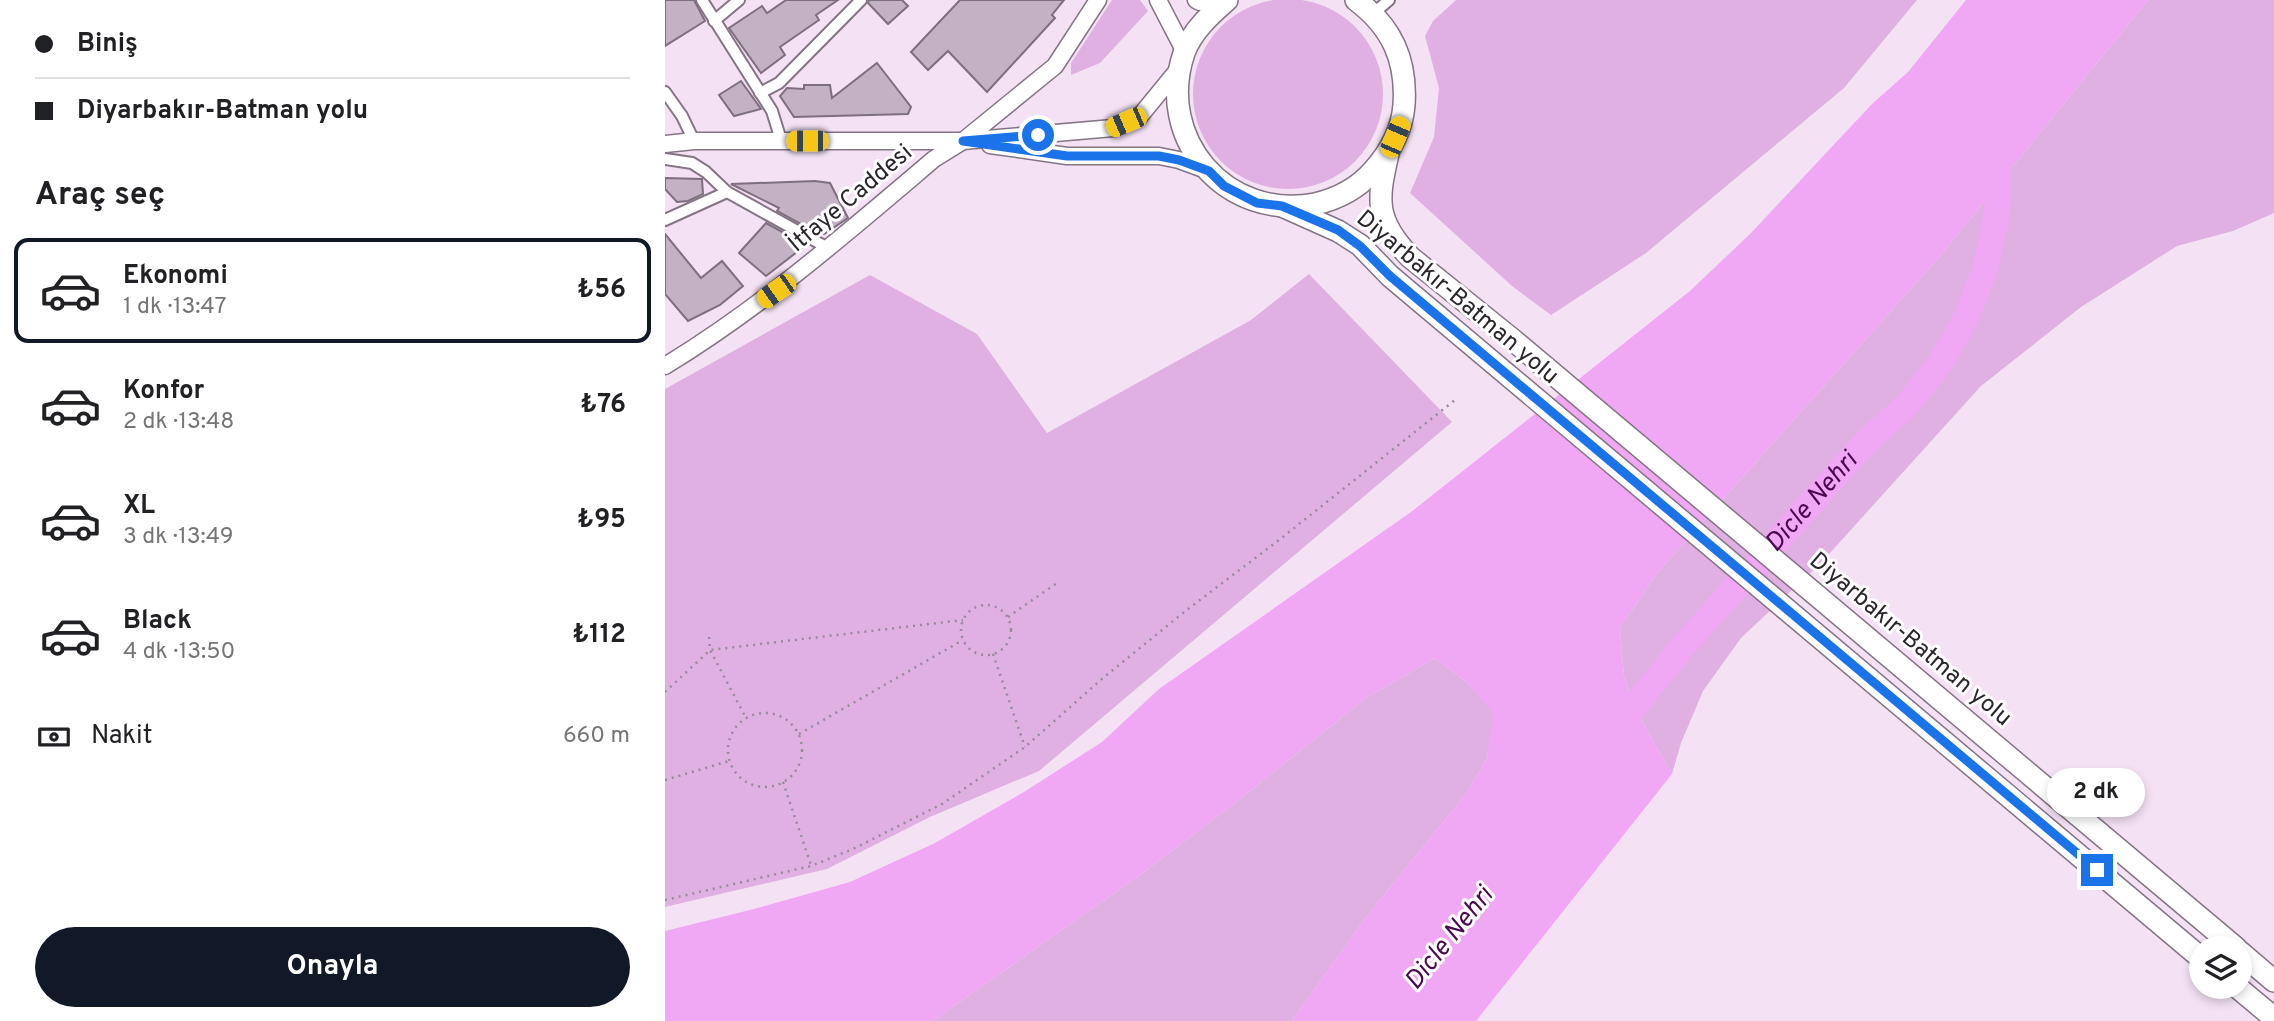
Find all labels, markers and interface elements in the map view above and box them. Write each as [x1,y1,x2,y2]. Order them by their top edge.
text: Biniş [77,28,138,61]
text: Diyarbakır-Batman yolu [77,95,368,128]
car [1103,104,1150,140]
car [1378,114,1413,160]
route start [1022,119,1054,151]
car [787,131,829,152]
street label: İtfaye Caddesi [782,138,919,260]
text: Araç seç [35,176,165,216]
street label: Diyarbakır-Batman yolu [1350,204,1564,392]
icon: car [39,259,102,322]
text: Ekonomi [123,260,228,293]
car [753,270,800,312]
text: ₺56 [577,274,626,307]
text: 1 dk · 13:47 [123,293,227,322]
icon: car [39,374,102,437]
text: Konfor [123,375,204,408]
text: ₺76 [580,389,626,422]
text: 2 dk · 13:48 [123,408,234,437]
water label: Dicle Nehri [1758,444,1866,560]
icon: car [39,489,102,552]
text: XL [123,490,155,523]
text: ₺95 [577,504,626,537]
text: 3 dk · 13:49 [123,523,233,552]
street label: Diyarbakır-Batman yolu [1803,546,2017,734]
icon: car [39,604,102,667]
text: Black [123,605,192,638]
text: ₺112 [572,619,626,652]
text: 4 dk · 13:50 [123,638,235,667]
icon: cash [35,718,73,756]
text: Nakit [91,720,153,753]
text: 660 m [563,722,630,751]
callout: 2 dk [2048,768,2146,818]
text: 2 dk [2073,778,2119,807]
route end [2081,854,2113,886]
water label: Dicle Nehri [1398,879,1503,997]
button: Onayla [35,927,630,1007]
map controls [2189,936,2252,999]
button: layers [2189,936,2252,999]

